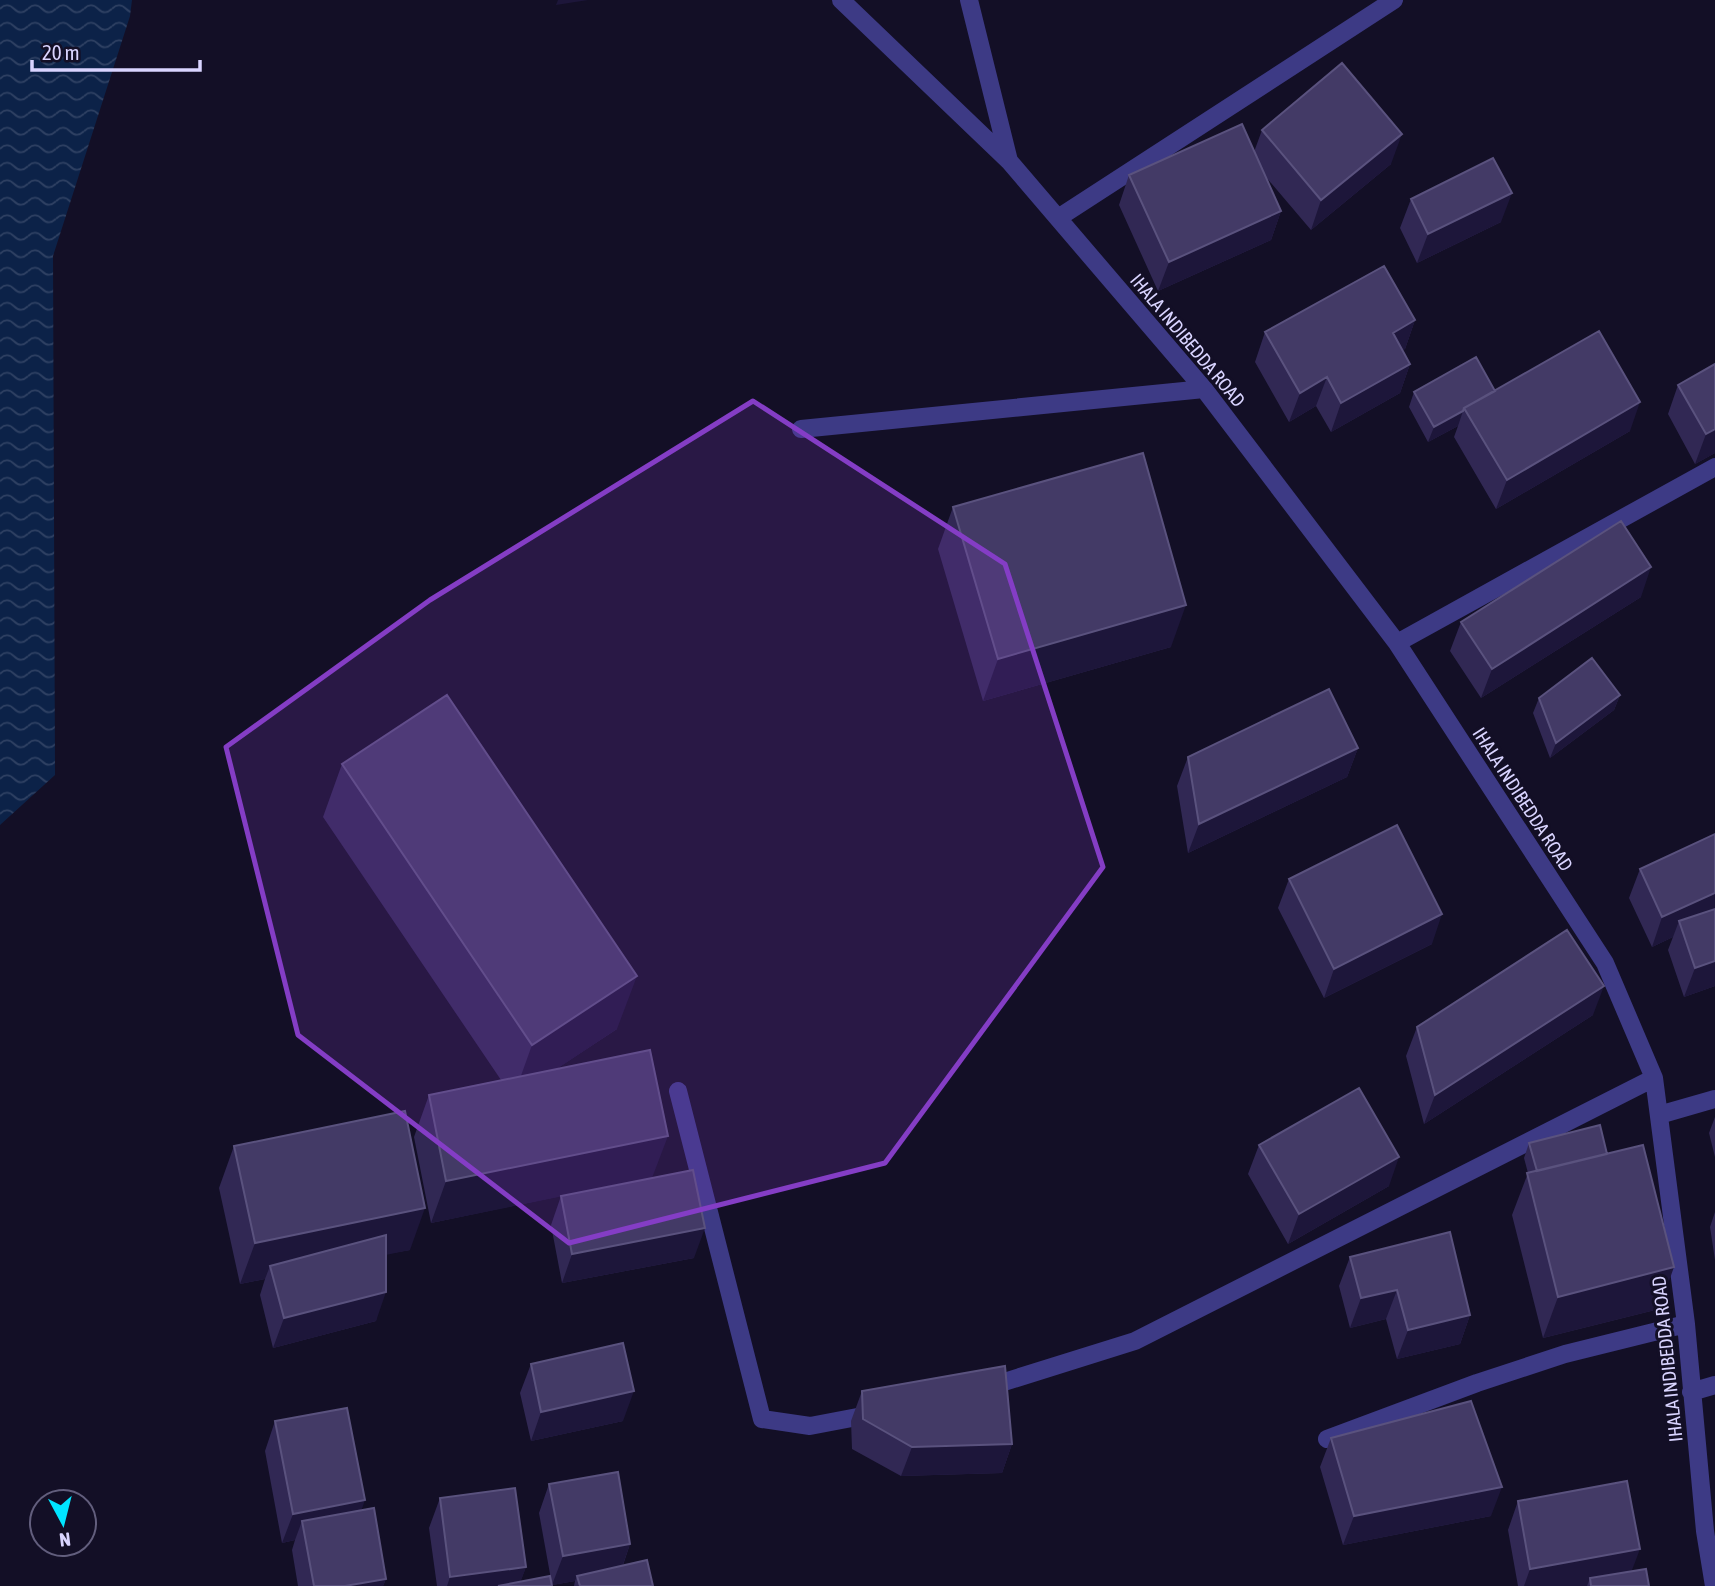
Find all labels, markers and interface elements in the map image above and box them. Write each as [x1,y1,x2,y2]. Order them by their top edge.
scale bar [32,28,200,72]
text: 20 m [42,40,80,64]
street label: IHALA INDIBEDDA ROAD [1126,269,1250,411]
street label: IHALA INDIBEDDA ROAD [1468,723,1578,875]
street label: IHALA INDIBEDDA ROAD [1647,1275,1687,1443]
north arrow [28,1488,98,1558]
text: N [58,1528,72,1551]

